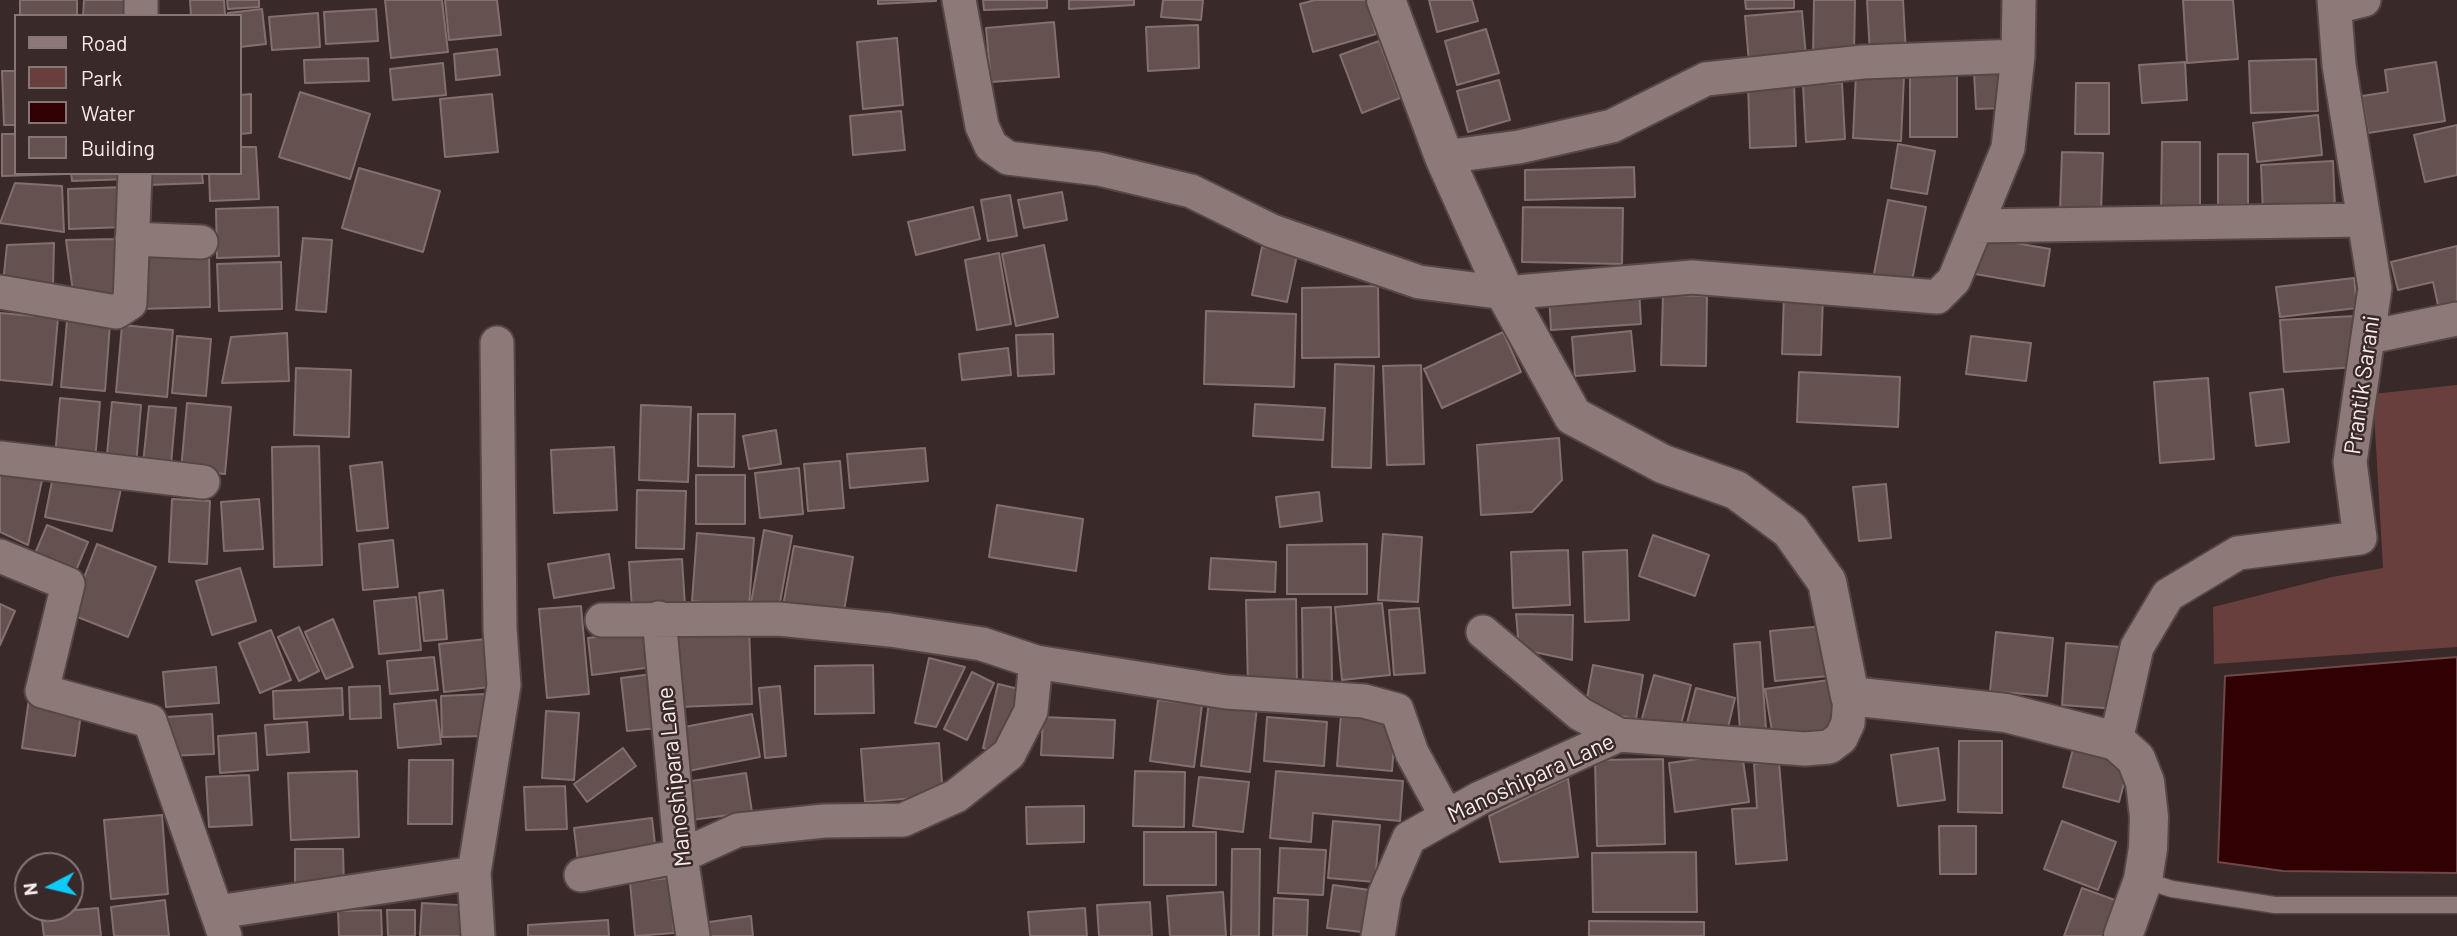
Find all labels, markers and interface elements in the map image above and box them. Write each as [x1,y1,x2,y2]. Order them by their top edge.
legend [14,14,242,175]
text: Road [81,30,127,55]
text: Park [81,65,122,90]
text: Water [81,100,135,125]
text: Building [81,135,155,160]
street label: Prantik Sarani [2339,314,2385,456]
street label: Manoshipara Lane [651,686,697,868]
street label: Manoshipara Lane [1443,727,1619,829]
north arrow [14,852,84,922]
text: N [17,882,42,897]

